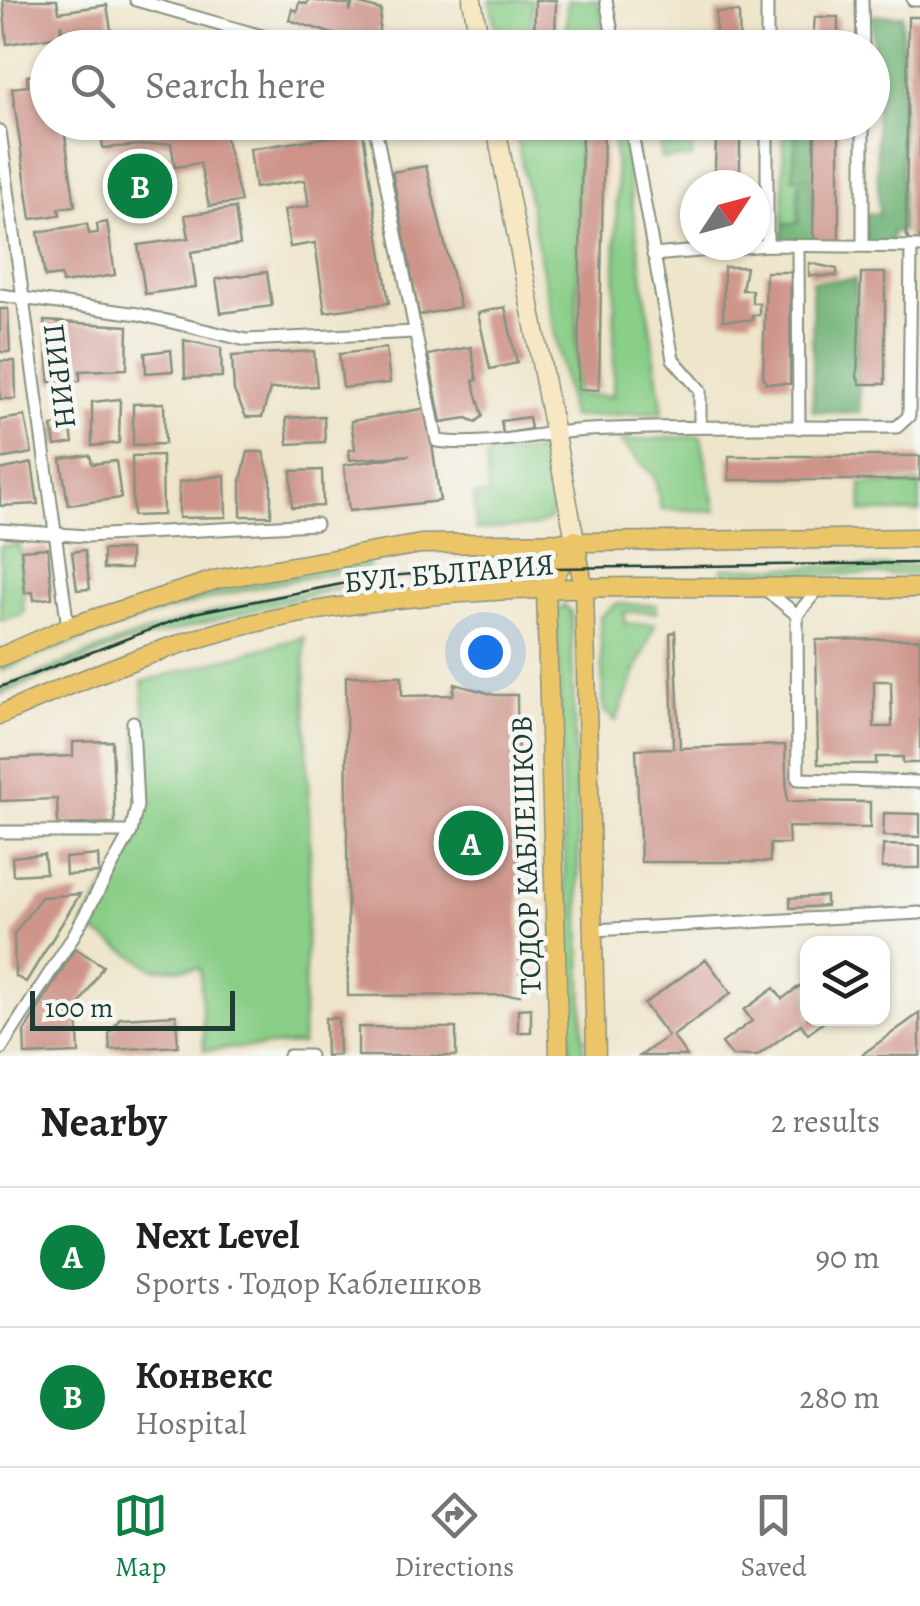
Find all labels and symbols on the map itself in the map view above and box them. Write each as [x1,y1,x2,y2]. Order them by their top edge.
pin: B [108,148,172,224]
north arrow [680,170,770,260]
street label: ПИРИН [34,321,86,431]
street label: БУЛ. БЪЛГАРИЯ [342,544,556,602]
your location [460,627,511,678]
street label: ТОДОР КАБЛЕШКОВ [501,715,551,995]
pin: A [438,806,504,880]
scale bar [30,986,235,1030]

